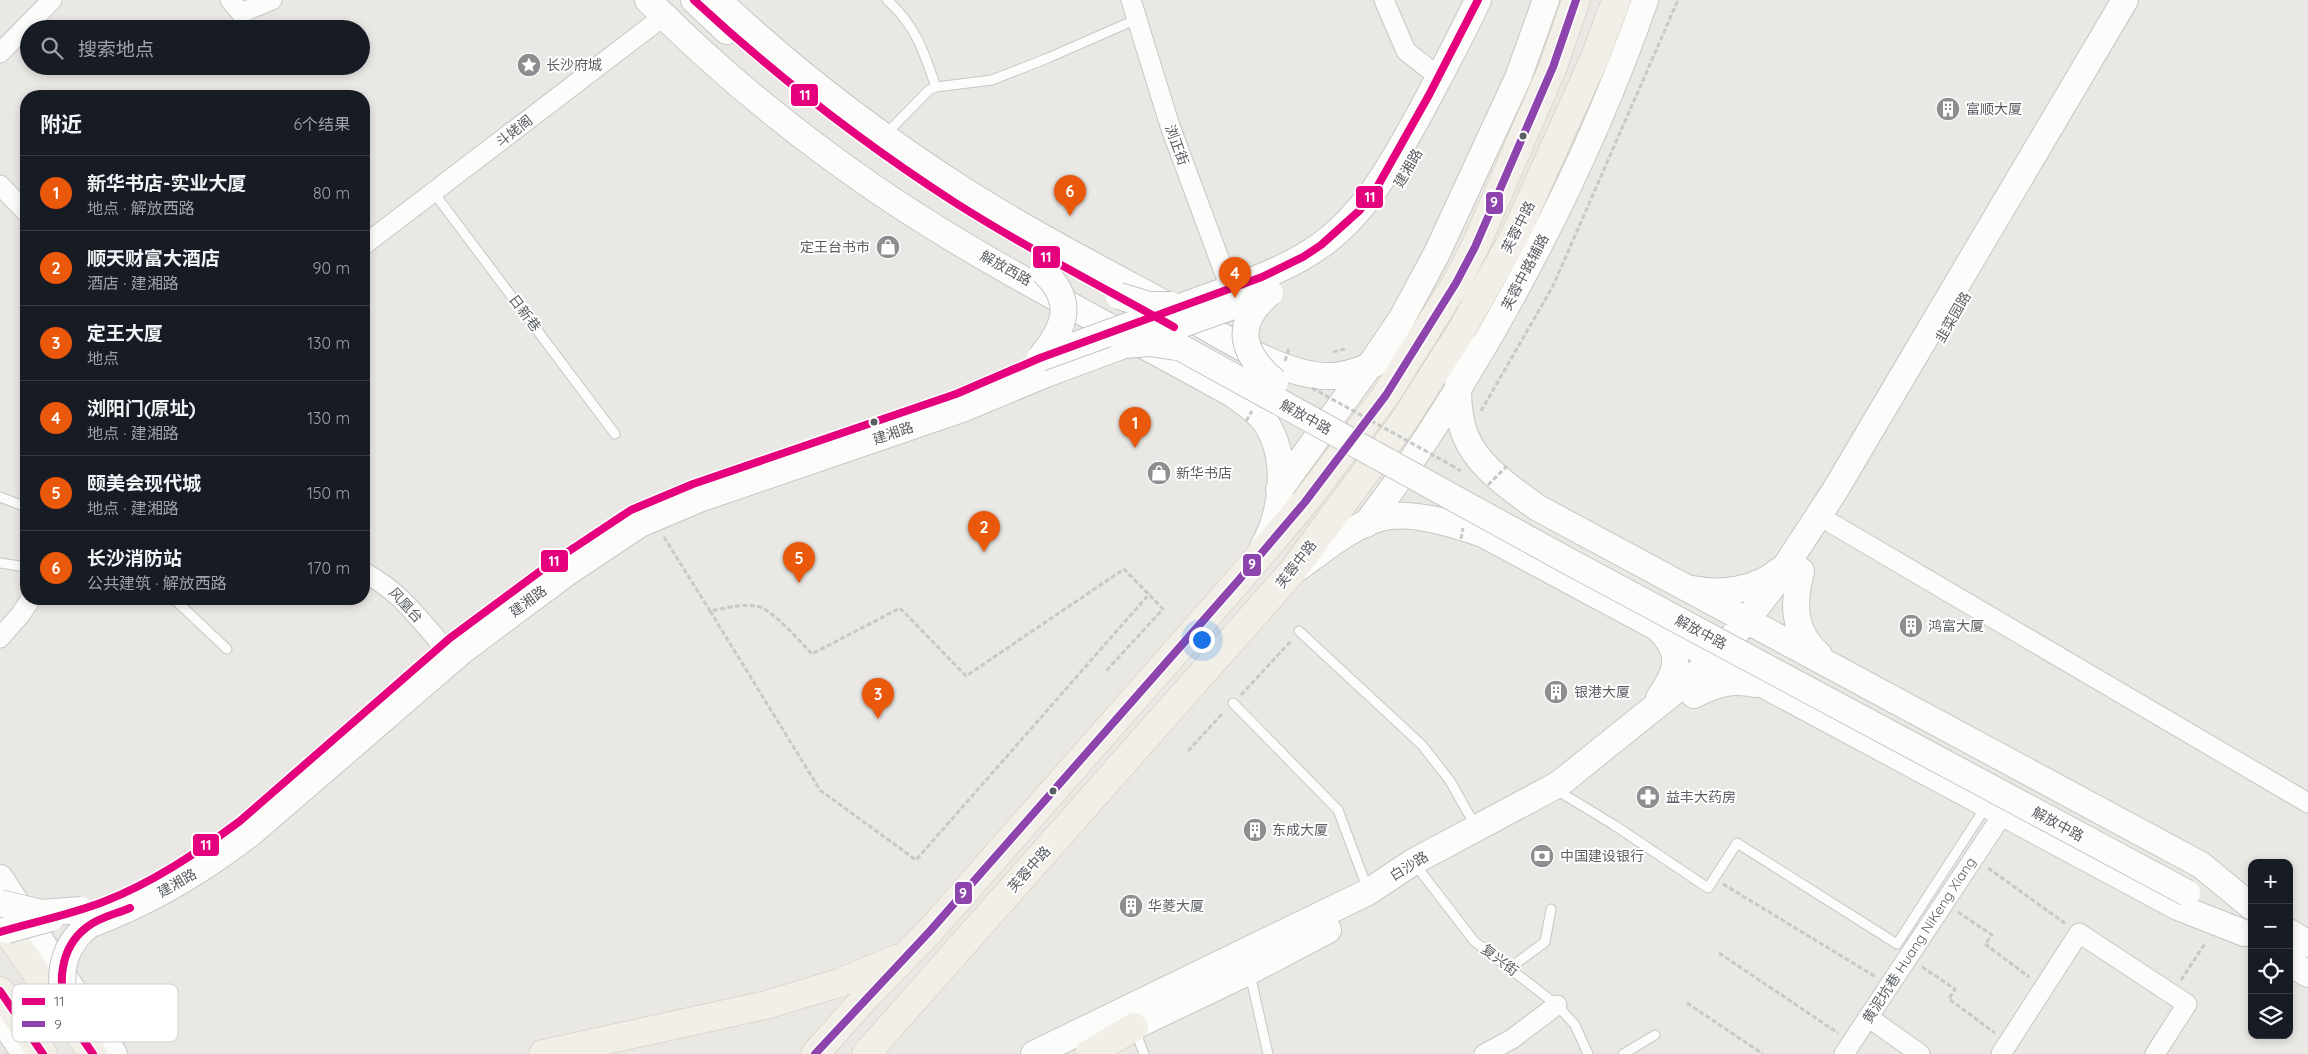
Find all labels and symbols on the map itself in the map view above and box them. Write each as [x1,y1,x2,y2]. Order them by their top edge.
place icon: 长沙府城 [516,52,542,78]
place label: 长沙府城 [546,56,602,74]
line badge: 11 [790,83,819,107]
text: 11 [800,86,810,104]
building icon: 富顺大厦 [1935,96,1961,122]
place label: 富顺大厦 [1966,100,2022,118]
street label: 斗姥阁 [492,111,536,151]
street label: 浏正街 [1161,122,1193,168]
unlabelled marker [1518,131,1528,141]
street label: 建湘路 [1390,145,1426,191]
pin: 6 [1054,175,1086,216]
line badge: 11 [1355,185,1384,209]
text: 11 [1365,188,1375,206]
line badge: 9 [1485,191,1504,215]
text: 9 [1490,193,1498,211]
street label: 芙蓉中路 [1497,198,1539,256]
street label: 芙蓉中路辅路 [1497,231,1553,313]
shop icon: 定王台书市 [875,234,901,260]
place label: 定王台书市 [800,238,870,256]
line badge: 11 [1032,245,1061,269]
street label: 解放西路 [977,247,1035,289]
text: 11 [1041,248,1051,266]
pin: 4 [1219,257,1251,298]
street label: 韭菜园路 [1931,288,1975,346]
street label: 日新巷 [505,291,545,335]
street label: 解放中路 [1277,396,1335,438]
pin: 1 [1119,407,1151,448]
unlabelled marker [869,417,879,427]
street label: 建湘路 [870,418,916,448]
shop icon: 新华书店 [1146,460,1172,486]
place label: 新华书店 [1176,464,1232,482]
pin: 2 [968,511,1000,552]
street label: 芙蓉中路 [1272,536,1320,592]
pin: 5 [783,542,815,583]
line badge: 11 [540,549,569,573]
text: 11 [549,552,559,570]
line badge: 9 [1242,553,1262,577]
text: 9 [1248,555,1256,573]
street label: 建湘路 [506,581,550,621]
street label: 风凰台 [385,584,427,626]
street label: 解放中路 [1672,611,1730,653]
building icon: 鸿富大厦 [1898,613,1924,639]
place label: 鸿富大厦 [1928,617,1984,635]
your location [1189,627,1215,653]
pin: 3 [862,678,894,719]
building icon: 银港大厦 [1543,679,1569,705]
place label: 银港大厦 [1574,683,1630,701]
pharmacy icon: 益丰大药房 [1635,784,1661,810]
unlabelled marker [1048,786,1058,796]
place label: 益丰大药房 [1666,788,1736,806]
street label: 解放中路 [2029,803,2087,845]
building icon: 东成大厦 [1242,817,1268,843]
place label: 东成大厦 [1272,821,1328,839]
line badge: 11 [192,833,220,857]
text: 11 [201,836,211,854]
street label: 芙蓉中路 [1004,842,1054,896]
bank icon: 中国建设银行 [1529,843,1555,869]
street label: 白沙路 [1386,847,1432,885]
place label: 中国建设银行 [1560,847,1644,865]
street label: 黄泥坑巷 Huang NiKeng Xiang [1858,853,1980,1027]
street label: 建湘路 [154,865,200,901]
line badge: 9 [954,881,973,905]
text: 9 [959,884,967,902]
building icon: 华菱大厦 [1118,893,1144,919]
place label: 华菱大厦 [1148,897,1204,915]
street label: 复兴街 [1478,940,1522,980]
legend [12,984,178,1042]
text: 11 [54,992,64,1010]
text: 9 [54,1015,62,1033]

